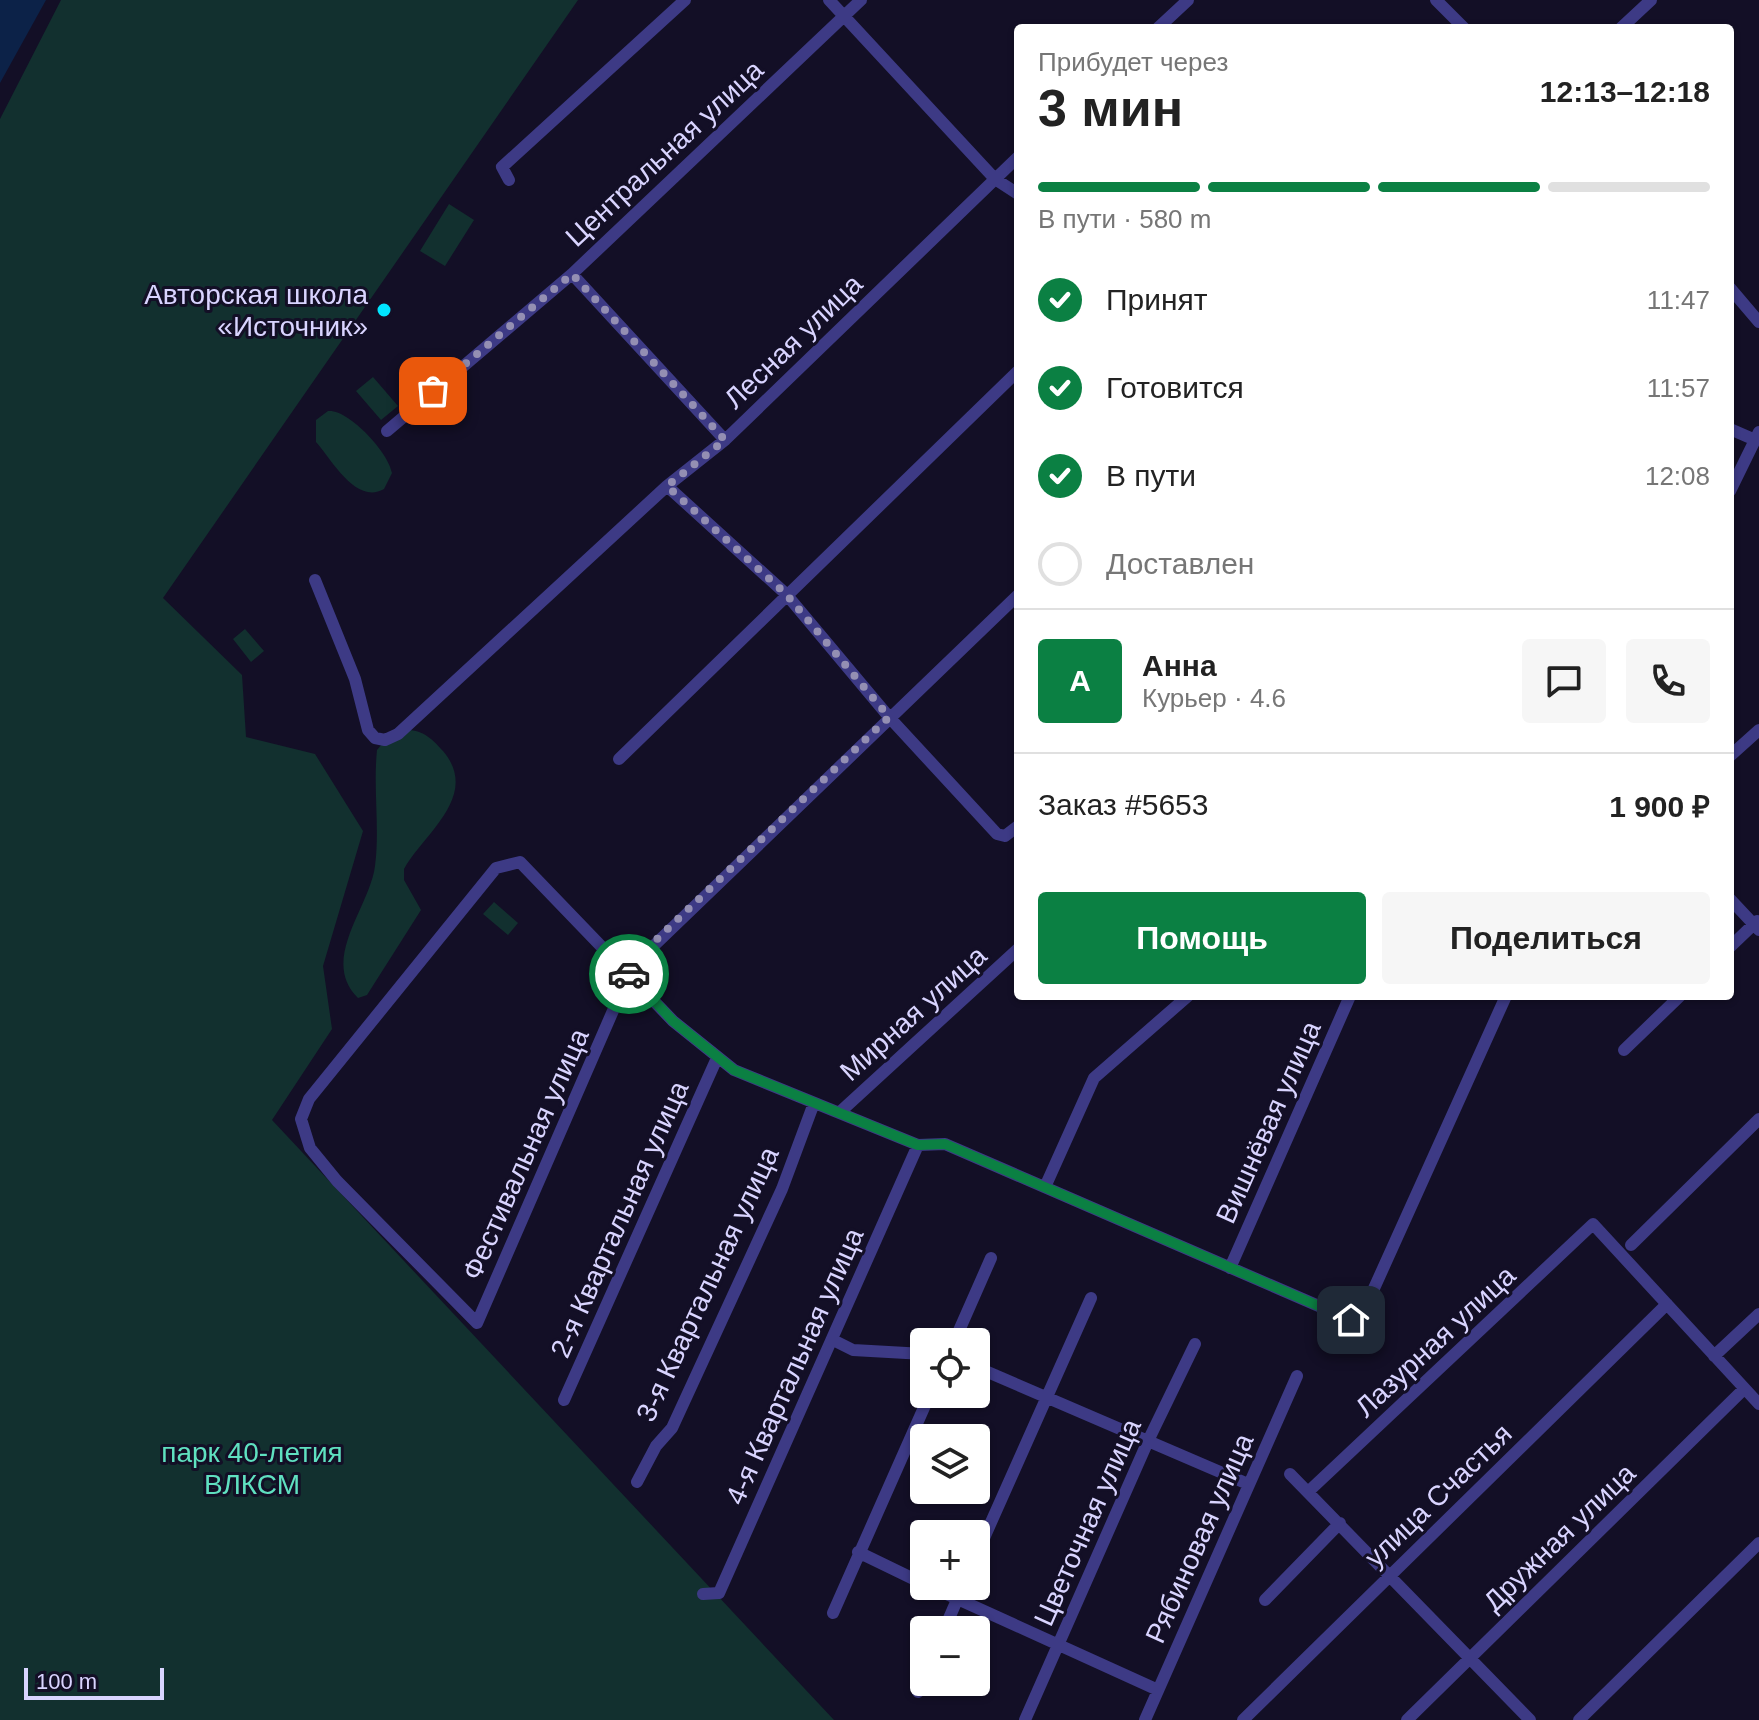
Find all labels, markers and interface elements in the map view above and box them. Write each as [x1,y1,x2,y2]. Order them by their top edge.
text: Прибудет через [1038,47,1228,77]
street label: Центральная улица [560,54,769,253]
text: 12:13–12:18 [1540,75,1710,108]
text: 3 мин [1038,79,1183,137]
text: В пути · 580 m [1038,204,1211,234]
street label: Лесная улица [718,268,869,415]
icon: check [1038,278,1082,322]
place label: Авторская школа «Источник» [144,279,368,342]
text: Принят [1106,283,1208,316]
text: 11:47 [1647,285,1710,315]
marker: Авторская школа «Источник» [375,301,393,319]
pin [399,357,467,425]
icon: check [1038,366,1082,410]
icon: bag [411,369,455,413]
text: Готовится [1106,371,1244,404]
text: 11:57 [1647,373,1710,403]
icon: check [1038,454,1082,498]
text: В пути [1106,459,1196,492]
text: 12:08 [1645,461,1710,491]
text: Доставлен [1106,547,1254,580]
button: chat [1522,639,1606,723]
button: phone [1626,639,1710,723]
text: Анна [1142,649,1217,682]
text: А [1069,664,1091,697]
text: Курьер · 4.6 [1142,683,1286,713]
text: Заказ #5653 [1038,788,1208,821]
text: 1 900 ₽ [1609,790,1710,823]
button: Помощь [1038,892,1366,984]
button: Поделиться [1382,892,1710,984]
courier [589,934,669,1014]
street label: Мирная улица [834,940,993,1087]
icon: car [607,952,651,996]
street label: Вишнёвая улица [1210,1016,1327,1228]
street label: Фестивальная улица [456,1024,595,1284]
street label: 2-я Квартальная улица [544,1076,695,1362]
street label: 3-я Квартальная улица [630,1142,785,1426]
street label: 4-я Квартальная улица [719,1223,870,1509]
street label: Лазурная улица [1349,1259,1522,1423]
pin [1317,1286,1385,1354]
icon: home [1329,1298,1373,1342]
map controls [910,1328,990,1696]
button: locate [910,1328,990,1408]
street label: Цветочная улица [1028,1414,1147,1630]
street label: улица Счастья [1359,1418,1518,1573]
button: layers [910,1424,990,1504]
street label: Рябиновая улица [1139,1428,1260,1648]
park label: парк 40-летия ВЛКСМ [161,1437,343,1500]
street label: Дружная улица [1477,1457,1642,1617]
button: + [910,1520,990,1600]
button: − [910,1616,990,1696]
scale bar [24,1664,164,1700]
text: 100 m [36,1669,97,1694]

